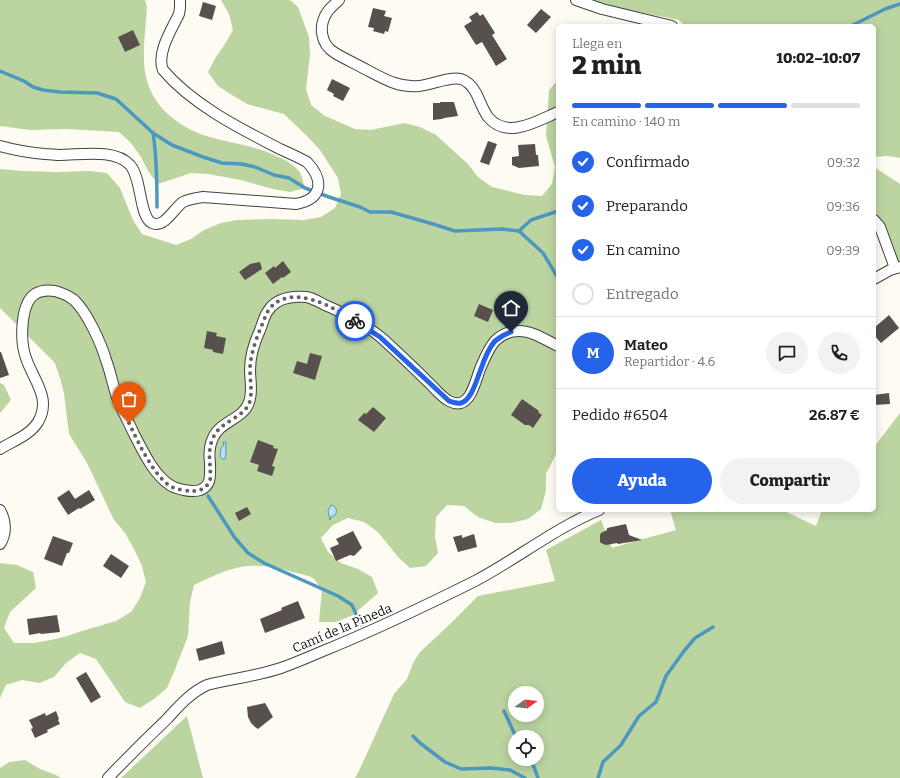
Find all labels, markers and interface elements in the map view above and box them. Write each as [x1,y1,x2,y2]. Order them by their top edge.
text: Llega en [572,36,622,51]
text: 10:02–10:07 [776,49,860,67]
text: 2 min [572,50,642,81]
text: En camino · 140 m [572,114,680,129]
icon: check [572,151,594,173]
text: Confirmado [606,153,690,171]
text: 09:32 [827,155,860,170]
icon: check [572,195,594,217]
text: Preparando [606,197,688,215]
text: 09:36 [826,199,860,214]
icon: check [572,239,594,261]
text: En camino [606,241,680,259]
text: 09:39 [826,243,860,258]
text: Entregado [606,285,679,303]
pin [494,291,528,332]
icon: home [500,297,522,319]
courier [335,301,375,341]
icon: bike [344,310,366,332]
button: chat [766,332,808,374]
button: phone [818,332,860,374]
text: Mateo [624,336,668,354]
text: M [586,344,600,362]
text: Repartidor · 4.6 [624,354,715,369]
pin [112,382,146,423]
icon: bag [118,388,140,410]
text: Pedido #6504 [572,406,668,424]
text: 26.87 € [809,406,860,424]
button: Ayuda [572,458,712,504]
button: Compartir [720,458,860,504]
street label: Camí de la Pineda [290,600,394,656]
north arrow [508,686,544,722]
map controls [508,686,544,766]
button: locate [508,730,544,766]

